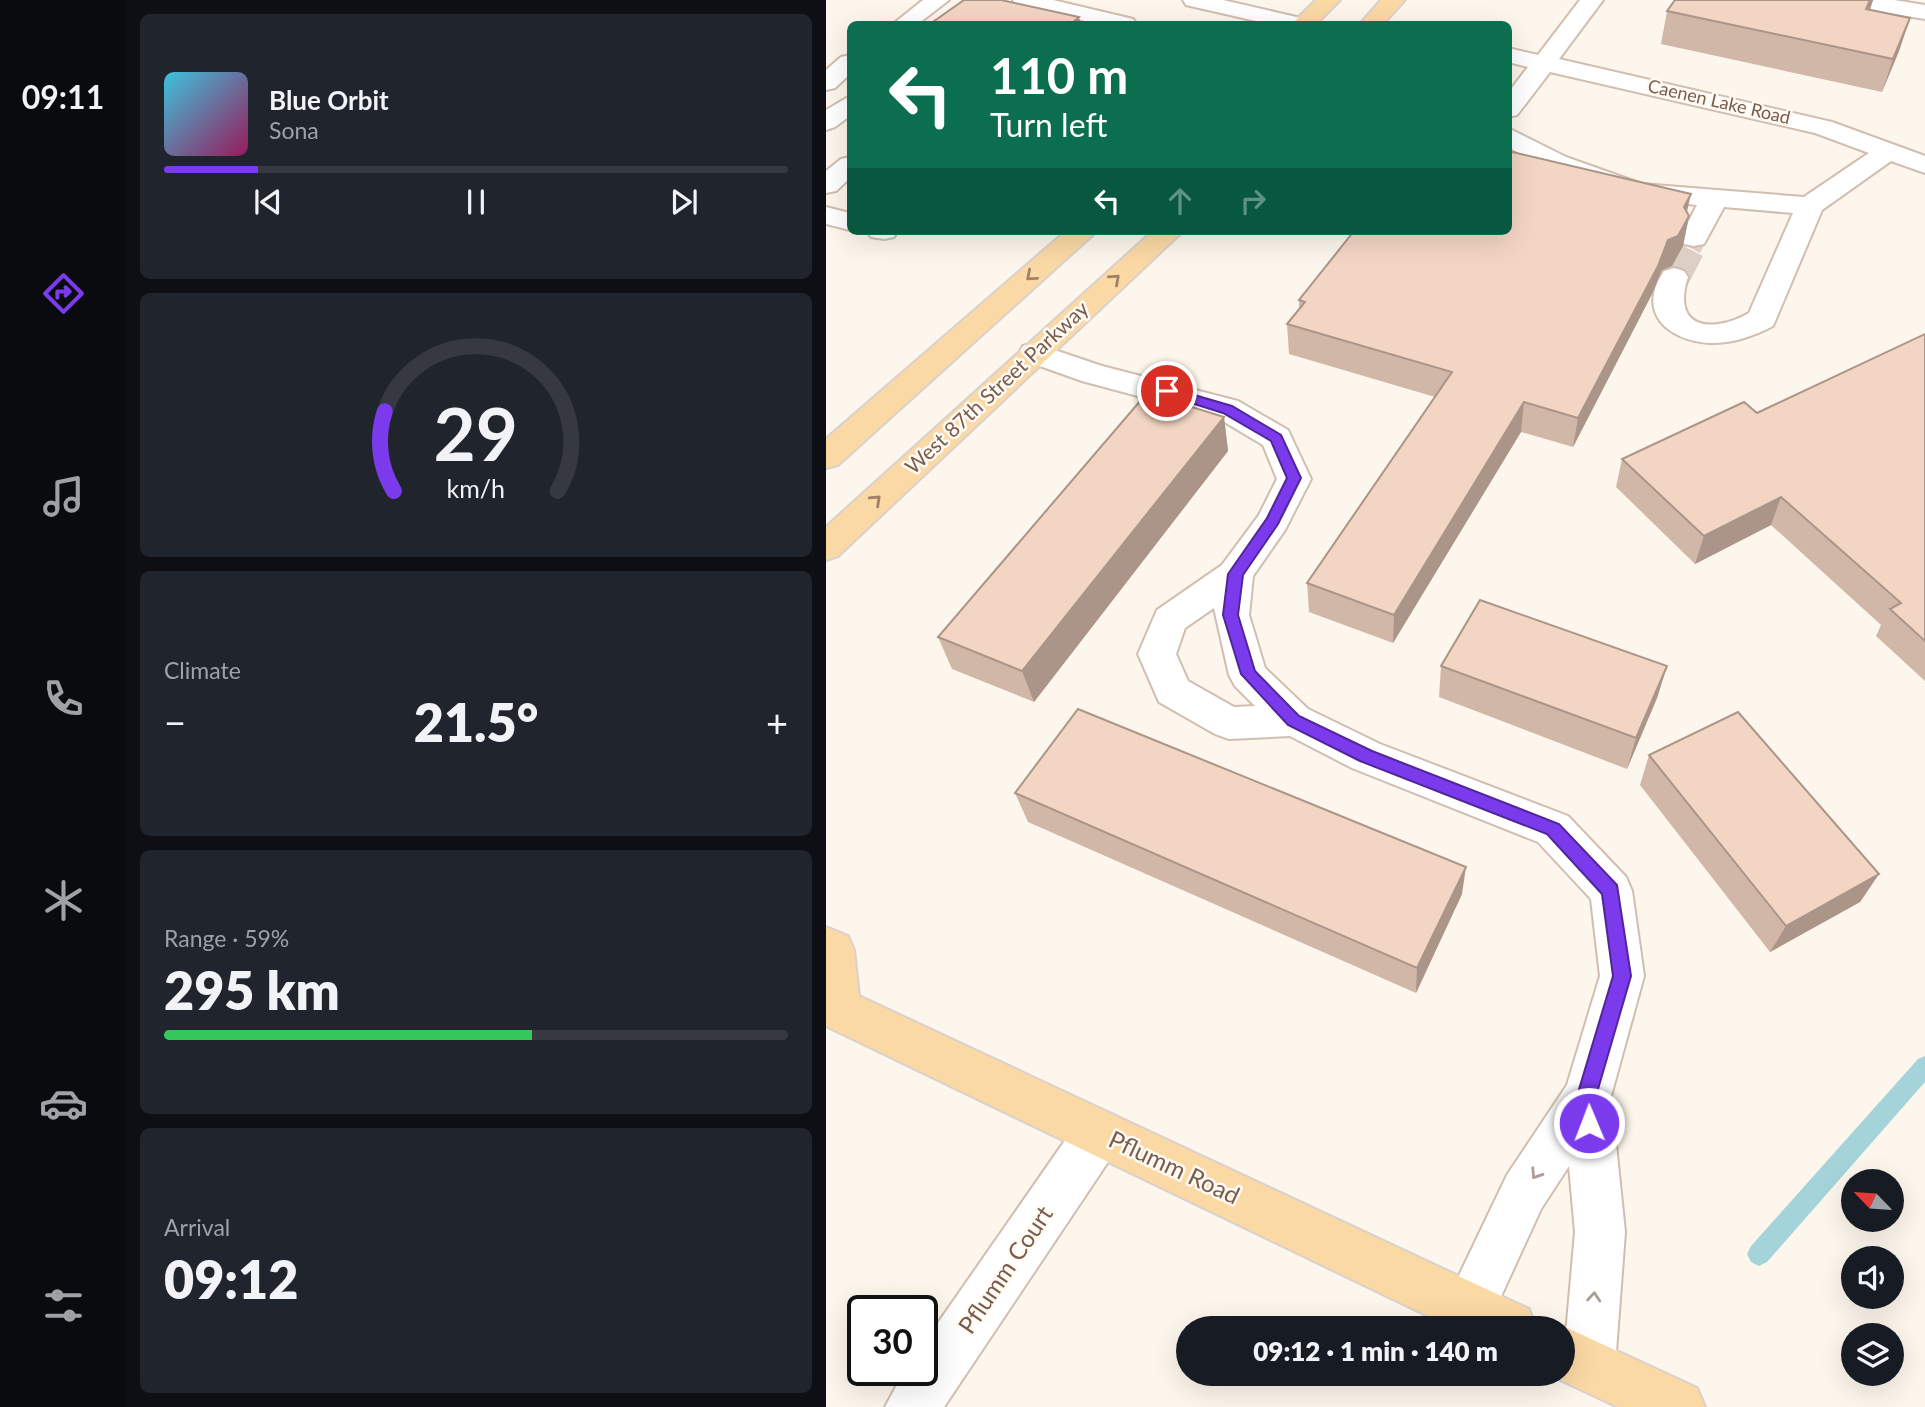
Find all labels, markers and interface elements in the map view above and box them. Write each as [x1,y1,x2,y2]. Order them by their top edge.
text: 110 m [990,46,1128,104]
icon: left [875,49,966,140]
street label: Caenen Lake Road [1646,74,1793,128]
text: 09:11 [22,77,104,116]
text: Blue Orbit [269,84,389,116]
text: Turn left [990,105,1107,144]
text: Sona [269,116,319,144]
icon: left [1088,182,1126,220]
icon: ahead [1161,182,1199,220]
icon: right [1234,182,1272,220]
icon: previous [249,183,287,221]
icon: pause [457,183,495,221]
icon: next [665,183,703,221]
one-way arrow [1027,268,1040,280]
icon: directions [39,269,88,318]
one-way arrow [1107,275,1120,288]
street label: West 87th Street Parkway [899,295,1093,478]
pin [1137,361,1197,421]
icon: arrive [1148,372,1186,410]
text: 29 [434,389,518,477]
icon: music [39,472,88,521]
text: km/h [447,473,505,503]
one-way arrow [868,496,881,508]
text: Climate [164,656,241,684]
icon: phone [39,674,88,723]
text: 21.5° [414,691,538,753]
text: − [164,699,186,745]
text: + [766,699,788,745]
icon: climate [39,876,88,925]
text: Range · 59% [164,924,289,952]
text: 295 km [164,959,340,1021]
icon: car [39,1079,88,1128]
position arrow [1552,1086,1626,1160]
street label: Pflumm Road [1105,1124,1245,1210]
one-way arrow [1531,1166,1544,1179]
north arrow [1841,1169,1904,1232]
map controls [1841,1169,1904,1386]
street label: Pflumm Court [951,1200,1058,1338]
text: Arrival [164,1213,230,1241]
button: sound [1841,1246,1904,1309]
text: 09:12 [164,1248,298,1310]
icon: filters [39,1281,88,1330]
one-way arrow [1586,1291,1601,1302]
speed limit sign: 30 [847,1295,938,1386]
button: layers [1841,1323,1904,1386]
text: 09:12 · 1 min · 140 m [1253,1335,1498,1367]

